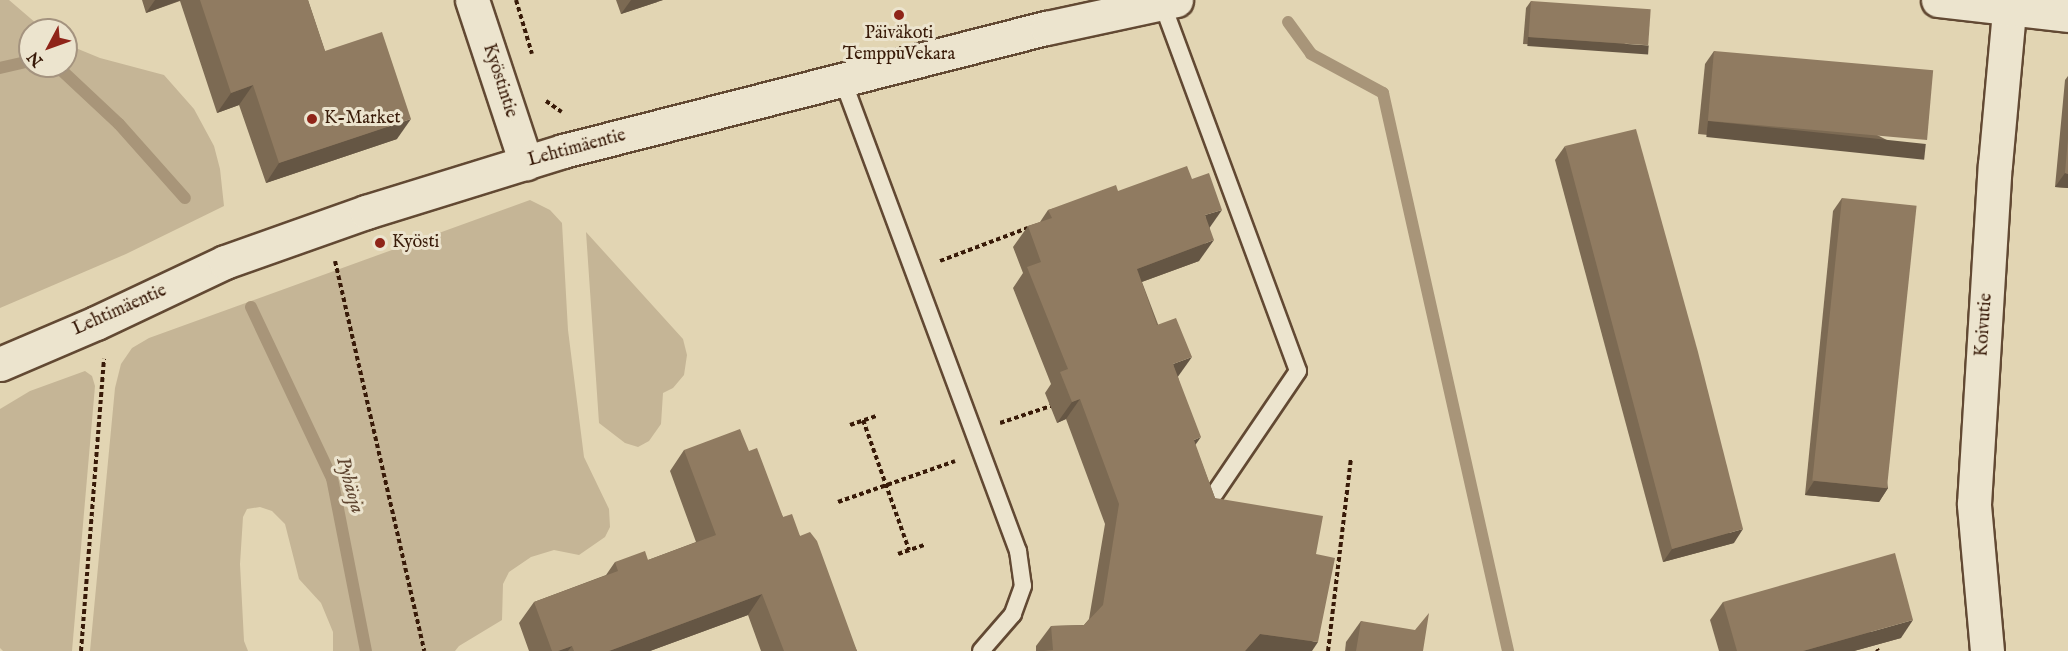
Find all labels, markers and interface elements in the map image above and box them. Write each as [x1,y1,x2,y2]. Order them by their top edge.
marker: Päiväkoti TemppuVekara [892,8,906,22]
north arrow [18,18,78,78]
place label: Päiväkoti TemppuVekara [843,24,955,66]
street label: Kyöstintie [477,41,521,121]
text: N [24,47,48,70]
place label: K-Market [324,108,401,130]
marker: K-Market [305,112,319,126]
street label: Lehtimäentie [526,126,628,172]
place label: Kyösti [392,232,439,254]
marker: Kyösti [373,236,387,250]
street label: Lehtimäentie [70,281,170,341]
street label: Koivutie [1972,292,1998,358]
water label: Pyhäoja [331,454,369,516]

